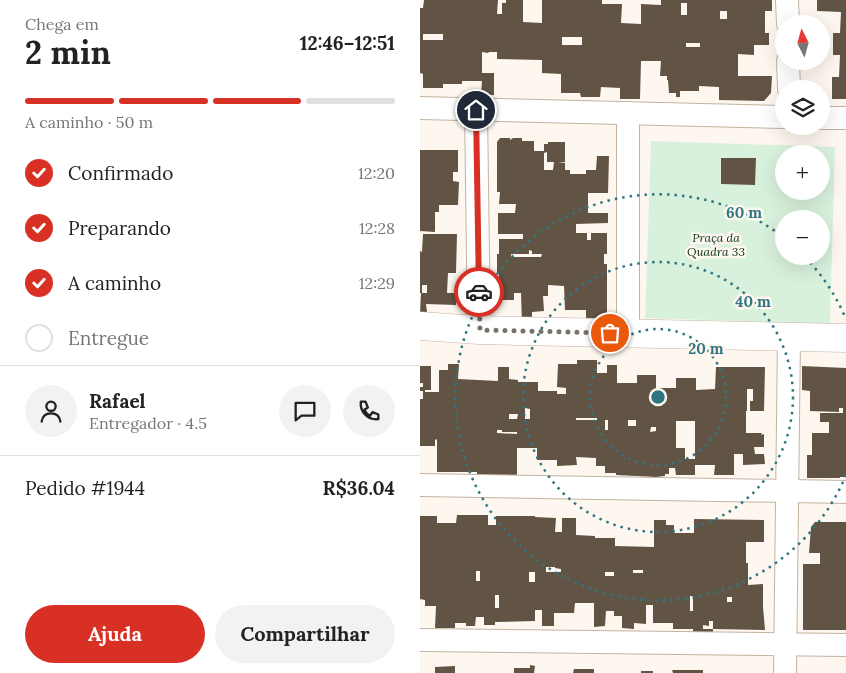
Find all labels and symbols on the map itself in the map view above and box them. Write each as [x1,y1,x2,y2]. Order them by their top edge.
north arrow [775,15,830,70]
pin [455,89,497,131]
text: 60 m [726,203,762,222]
park label: Praça da Quadra 33 [687,230,745,259]
courier [454,267,504,317]
text: 40 m [735,292,771,311]
pin [589,312,631,354]
text: 20 m [688,339,724,358]
centre of rings [649,388,667,406]

